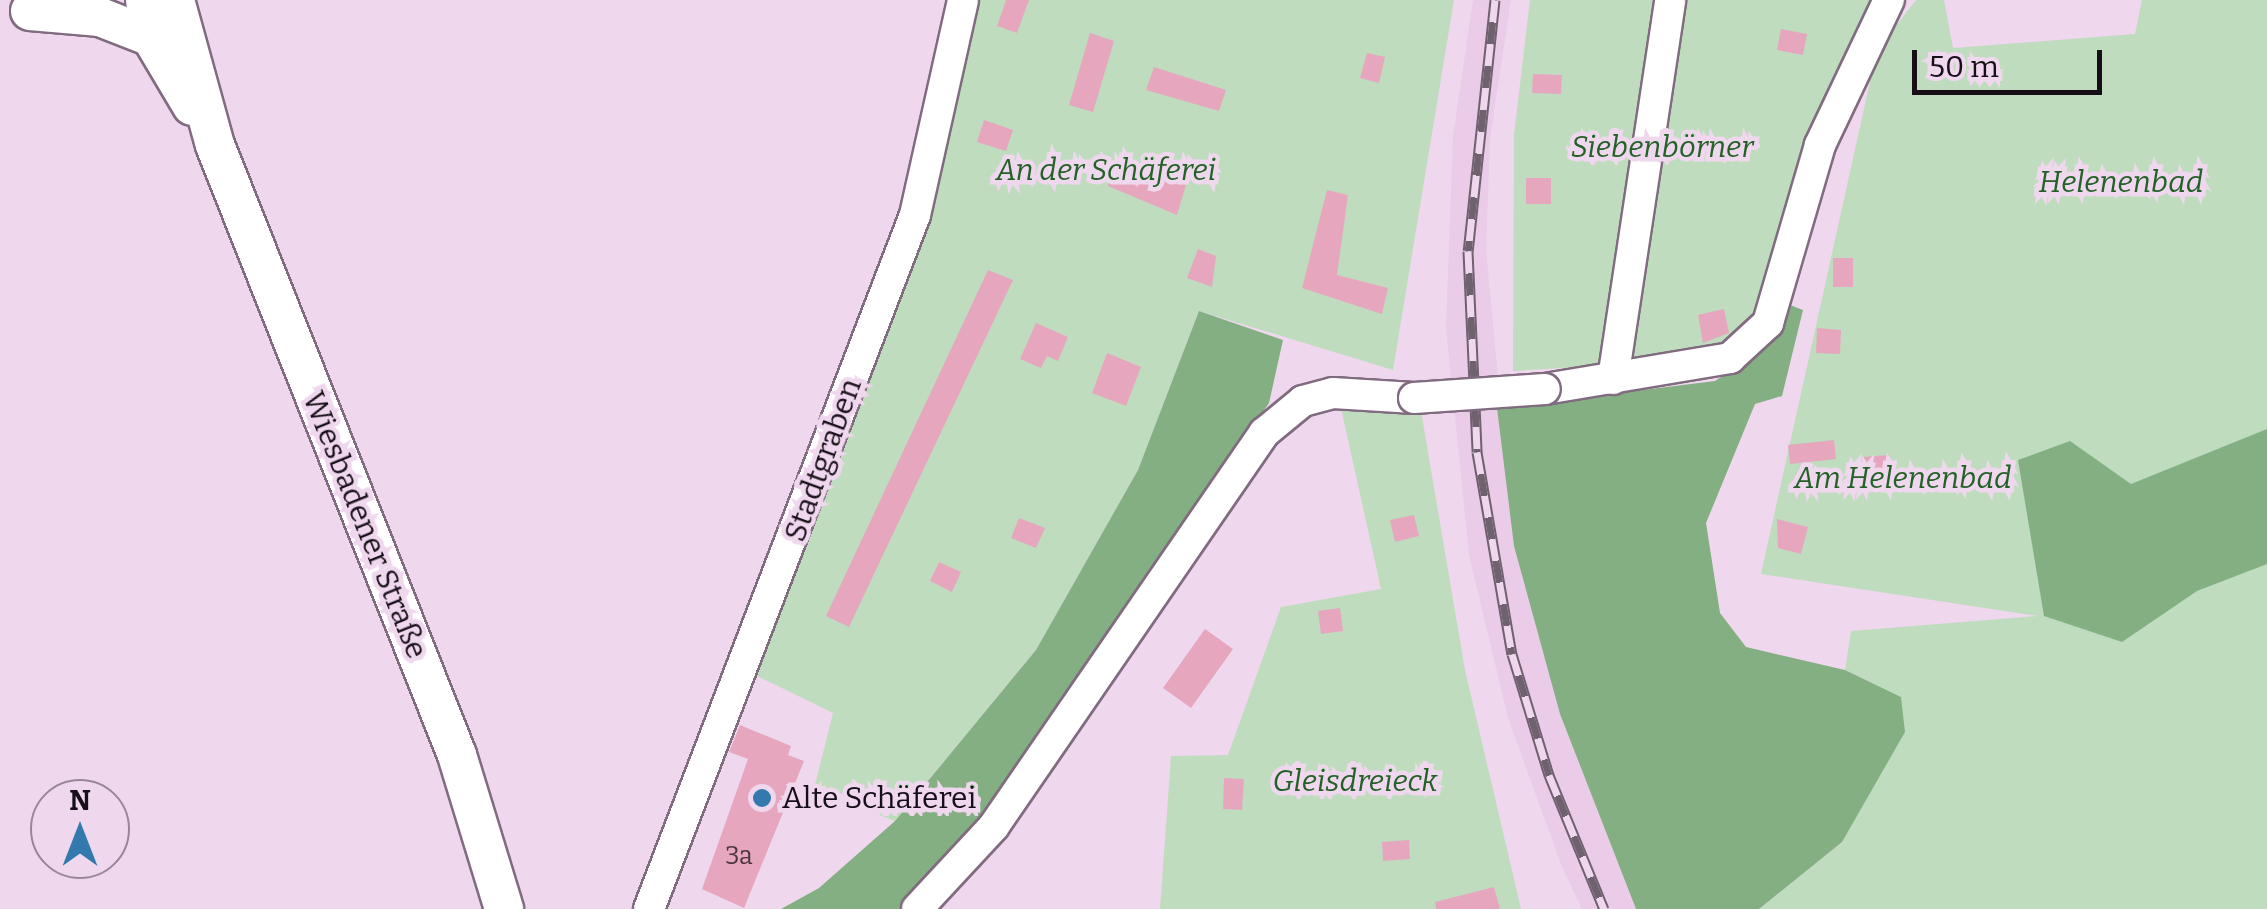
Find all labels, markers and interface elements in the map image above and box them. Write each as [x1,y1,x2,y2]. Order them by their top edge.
scale bar [1917,30,2107,92]
text: 50 m [1929,49,1999,85]
park label: Siebenbörner [1571,129,1753,165]
park label: An der Schäferei [996,152,1216,188]
park label: Helenenbad [2039,164,2203,200]
street label: Stadtgraben [777,374,869,546]
street label: Wiesbadener Straße [295,386,435,664]
park label: Am Helenenbad [1794,460,2012,496]
park label: Gleisdreieck [1272,763,1438,799]
north arrow [30,779,130,879]
place label: Alte Schäferei [782,780,976,816]
text: N [69,784,91,817]
marker: Alte Schäferei [751,787,773,809]
house number: 3a [725,841,753,871]

